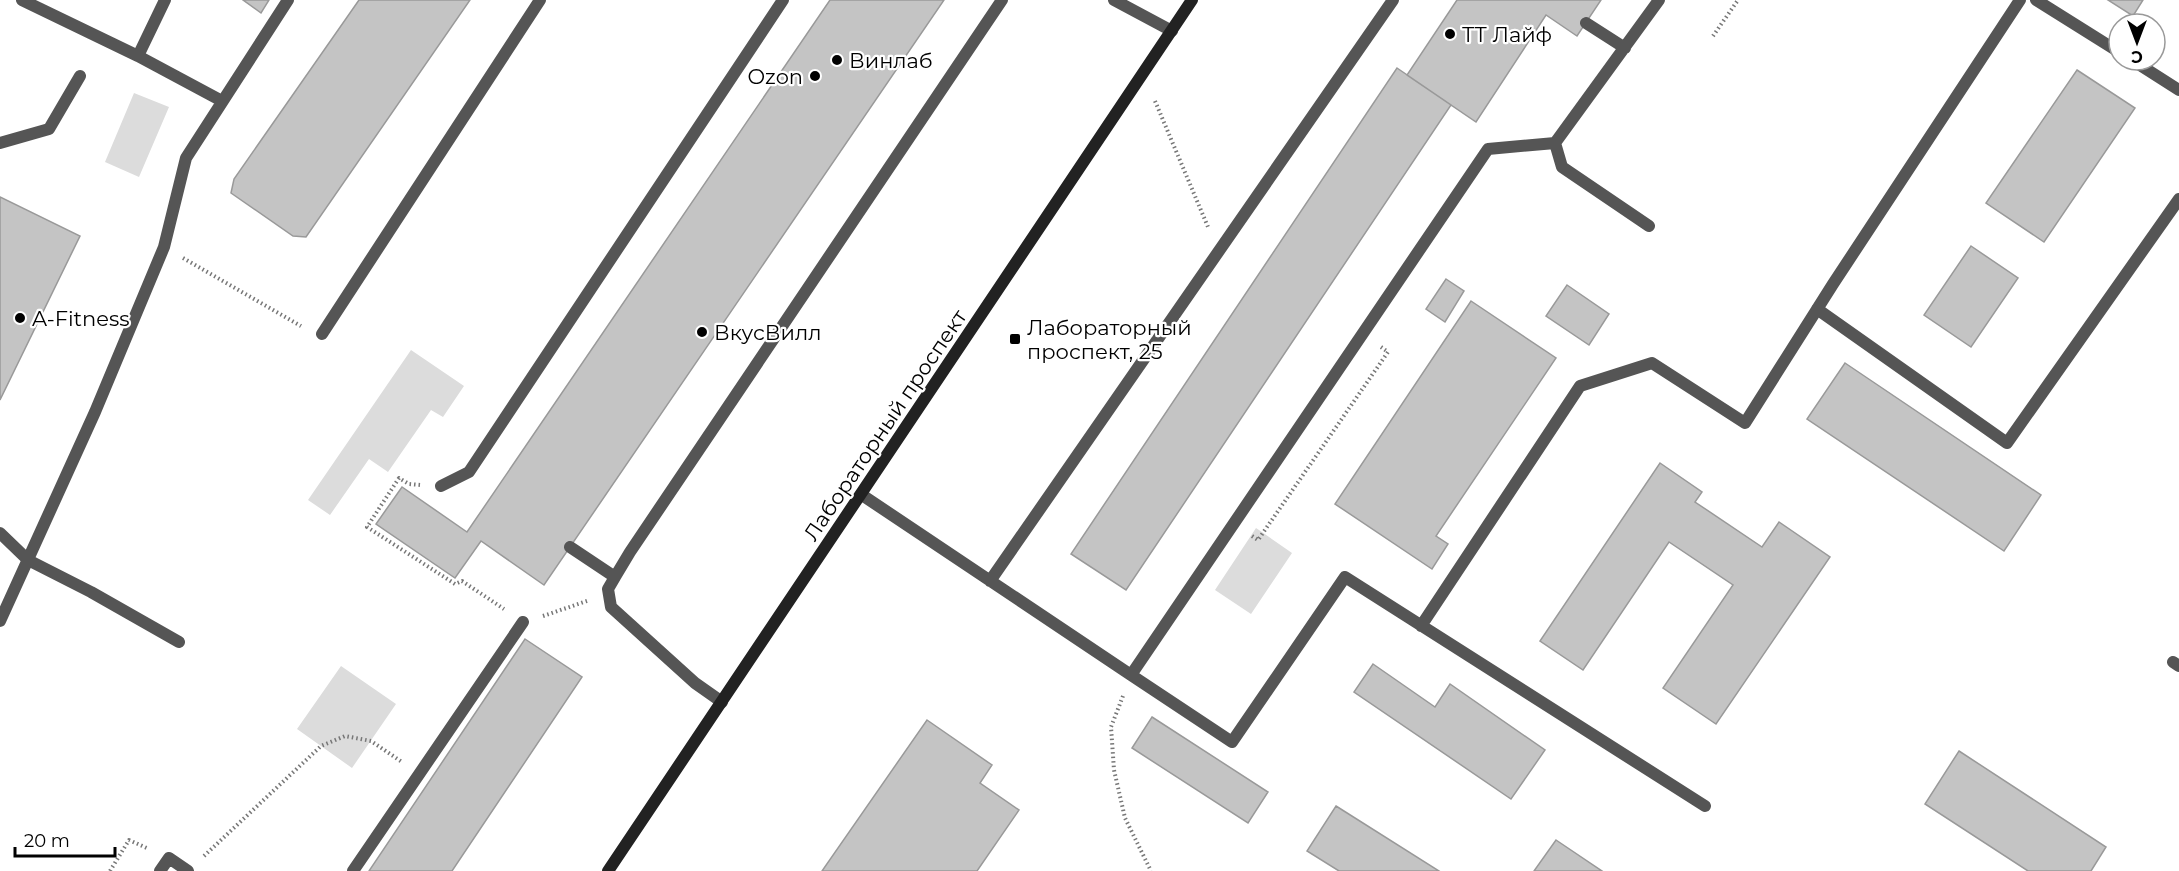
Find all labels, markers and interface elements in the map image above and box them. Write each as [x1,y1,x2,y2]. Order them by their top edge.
north arrow [2107,12,2167,72]
place label: ТТ Лайф [1462,22,1552,47]
marker: ТТ Лайф [1443,27,1457,41]
text: С [2131,47,2143,66]
place label: Винлаб [849,48,933,73]
marker: Винлаб [830,53,844,67]
place label: Ozon [747,64,803,89]
marker: Ozon [808,69,822,83]
street label: Лабораторный проспект [798,305,972,545]
place label: A-Fitness [32,306,129,331]
marker: A-Fitness [13,311,27,325]
place label: Лабораторный проспект, 25 [1027,315,1192,364]
place label: ВкусВилл [714,320,821,345]
marker: ВкусВилл [695,325,709,339]
marker: Лабораторный проспект, 25 [1008,332,1022,346]
scale bar [15,820,116,858]
text: 20 m [24,830,70,852]

